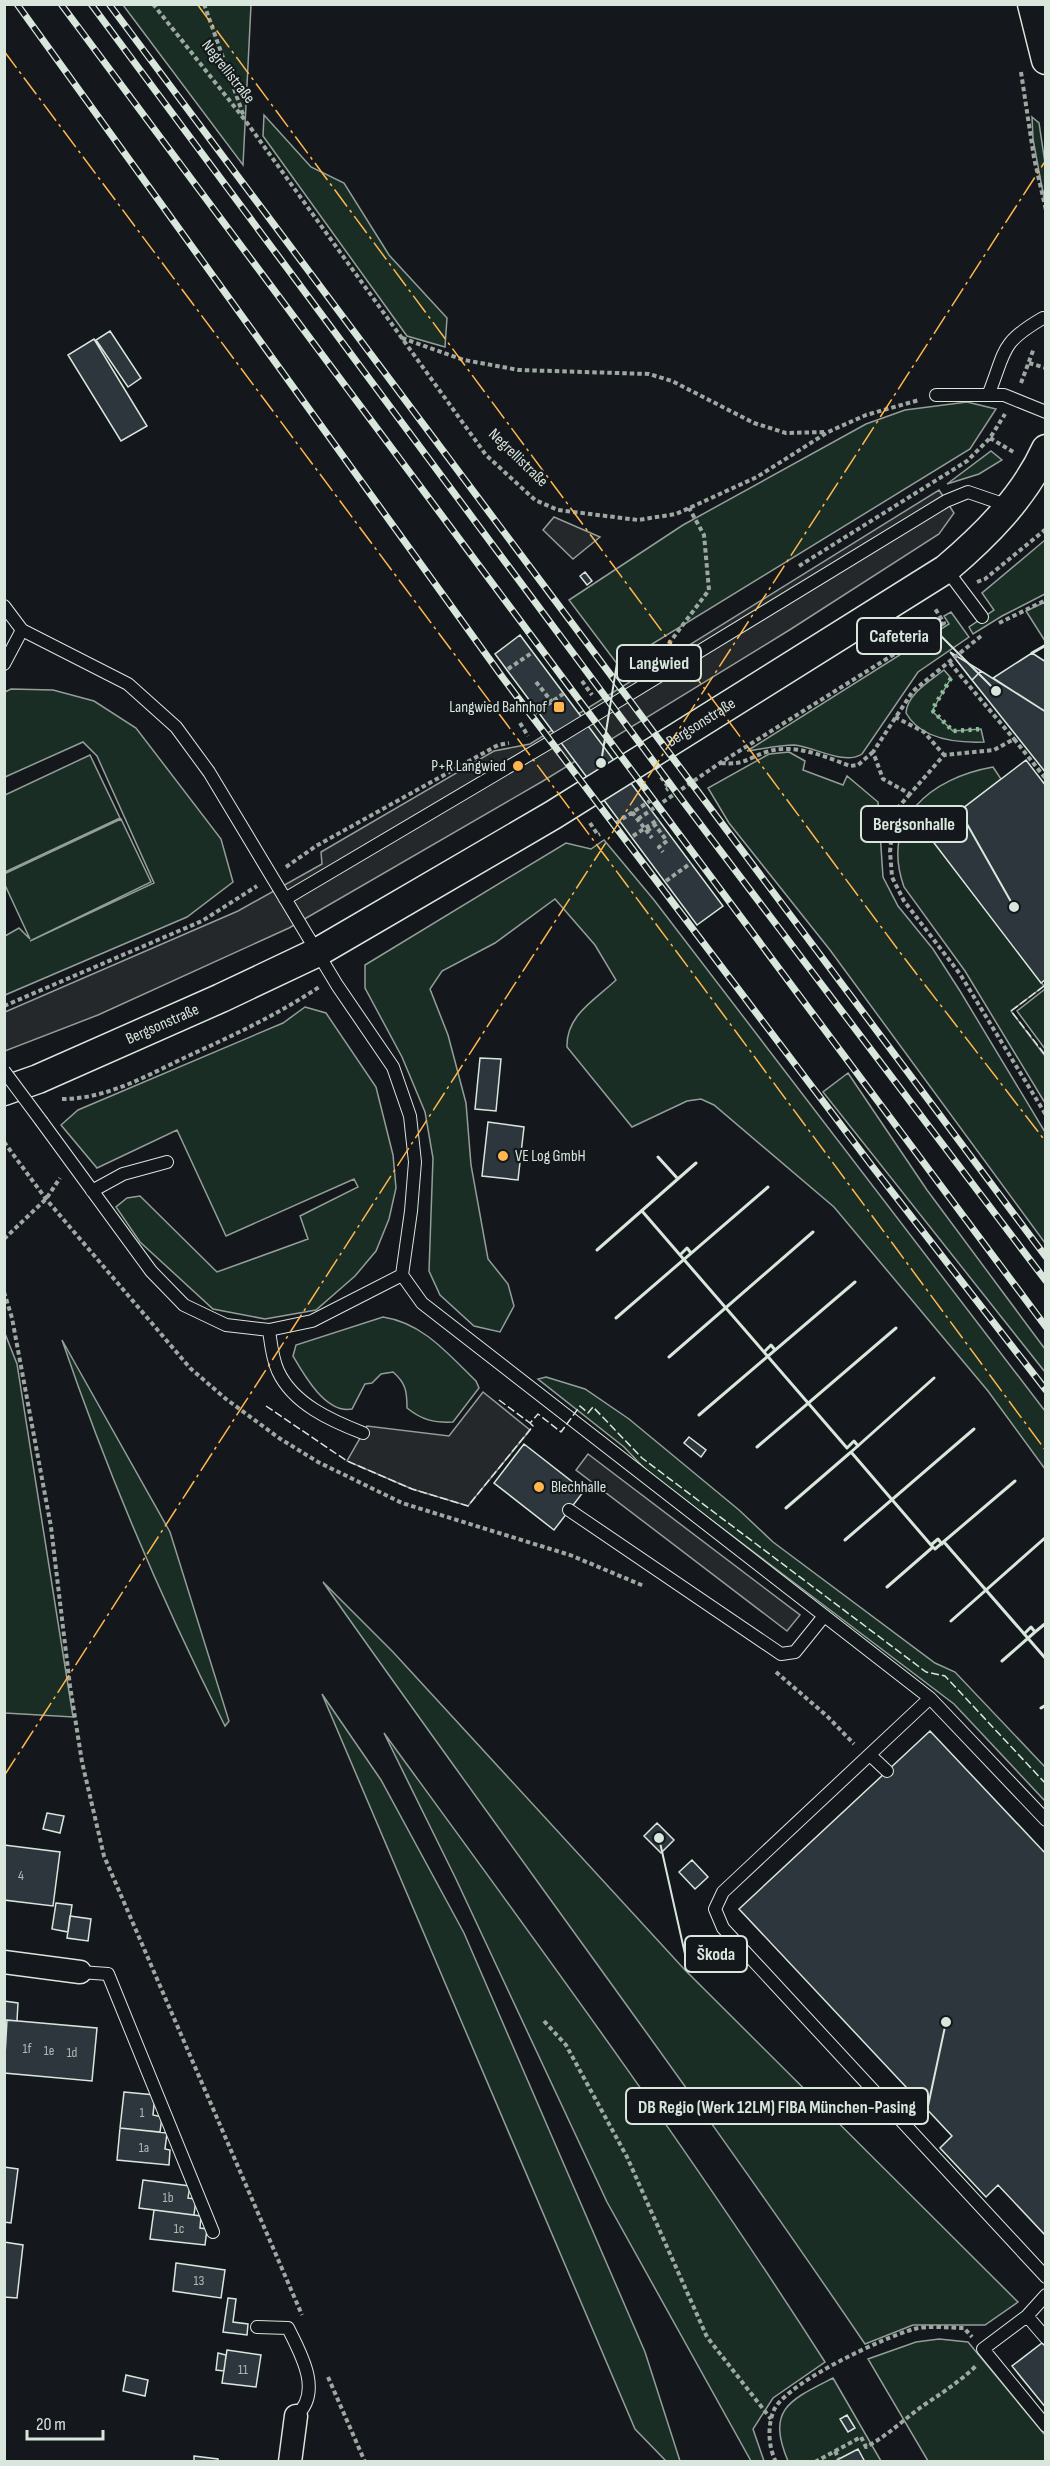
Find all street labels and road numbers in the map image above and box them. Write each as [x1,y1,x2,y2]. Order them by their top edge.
street label: Negrellistraße [197,36,259,108]
street label: Negrellistraße [484,425,552,491]
street label: Bergsonstraße [663,694,739,751]
street label: Bergsonstraße [123,1000,202,1048]

